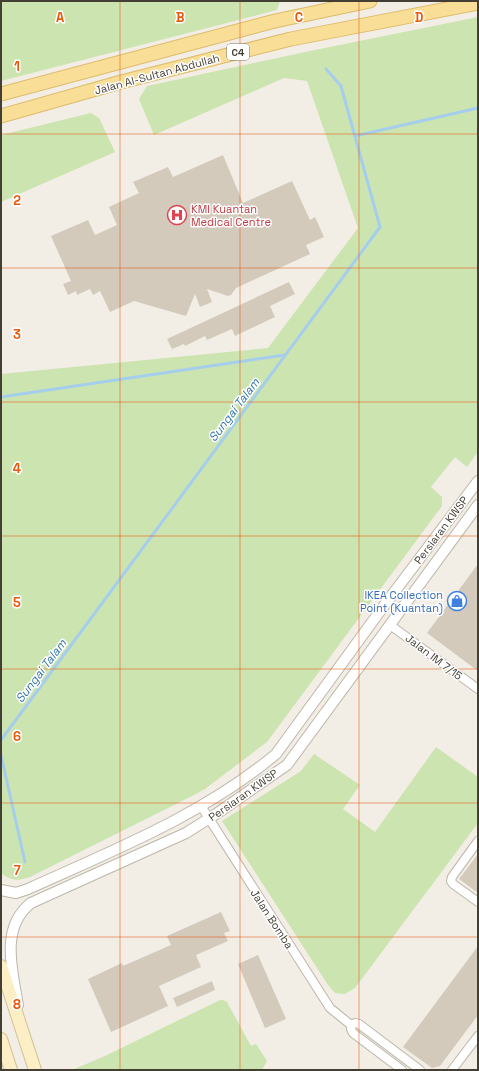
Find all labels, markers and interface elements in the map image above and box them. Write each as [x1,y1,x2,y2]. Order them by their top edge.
text: A [56,9,65,26]
text: B [176,9,185,26]
text: C [295,9,303,26]
text: D [415,9,424,26]
road number: C4 [227,44,249,60]
street label: Jalan Al-Sultan Abdullah [93,51,221,97]
text: 1 [14,58,20,75]
text: 2 [13,192,21,209]
place label: KMI Kuantan Medical Centre [191,202,271,229]
hospital icon: KMI Kuantan Medical Centre [166,204,188,226]
text: 3 [13,326,21,343]
water label: Sungai Talam [205,375,263,445]
text: 4 [13,460,21,477]
street label: Persiaran KWSP [411,493,471,567]
place label: IKEA Collection Point (Kuantan) [360,588,443,615]
shop icon: IKEA Collection Point (Kuantan) [446,590,468,612]
text: 5 [13,594,21,611]
street label: Jalan IM 7/15 [403,631,466,683]
water label: Sungai Talam [12,636,70,706]
text: 6 [13,728,21,745]
street label: Persiaran KWSP [206,766,281,824]
text: 7 [13,862,21,879]
street label: Jalan Bomba [248,887,297,952]
text: 8 [13,996,21,1013]

